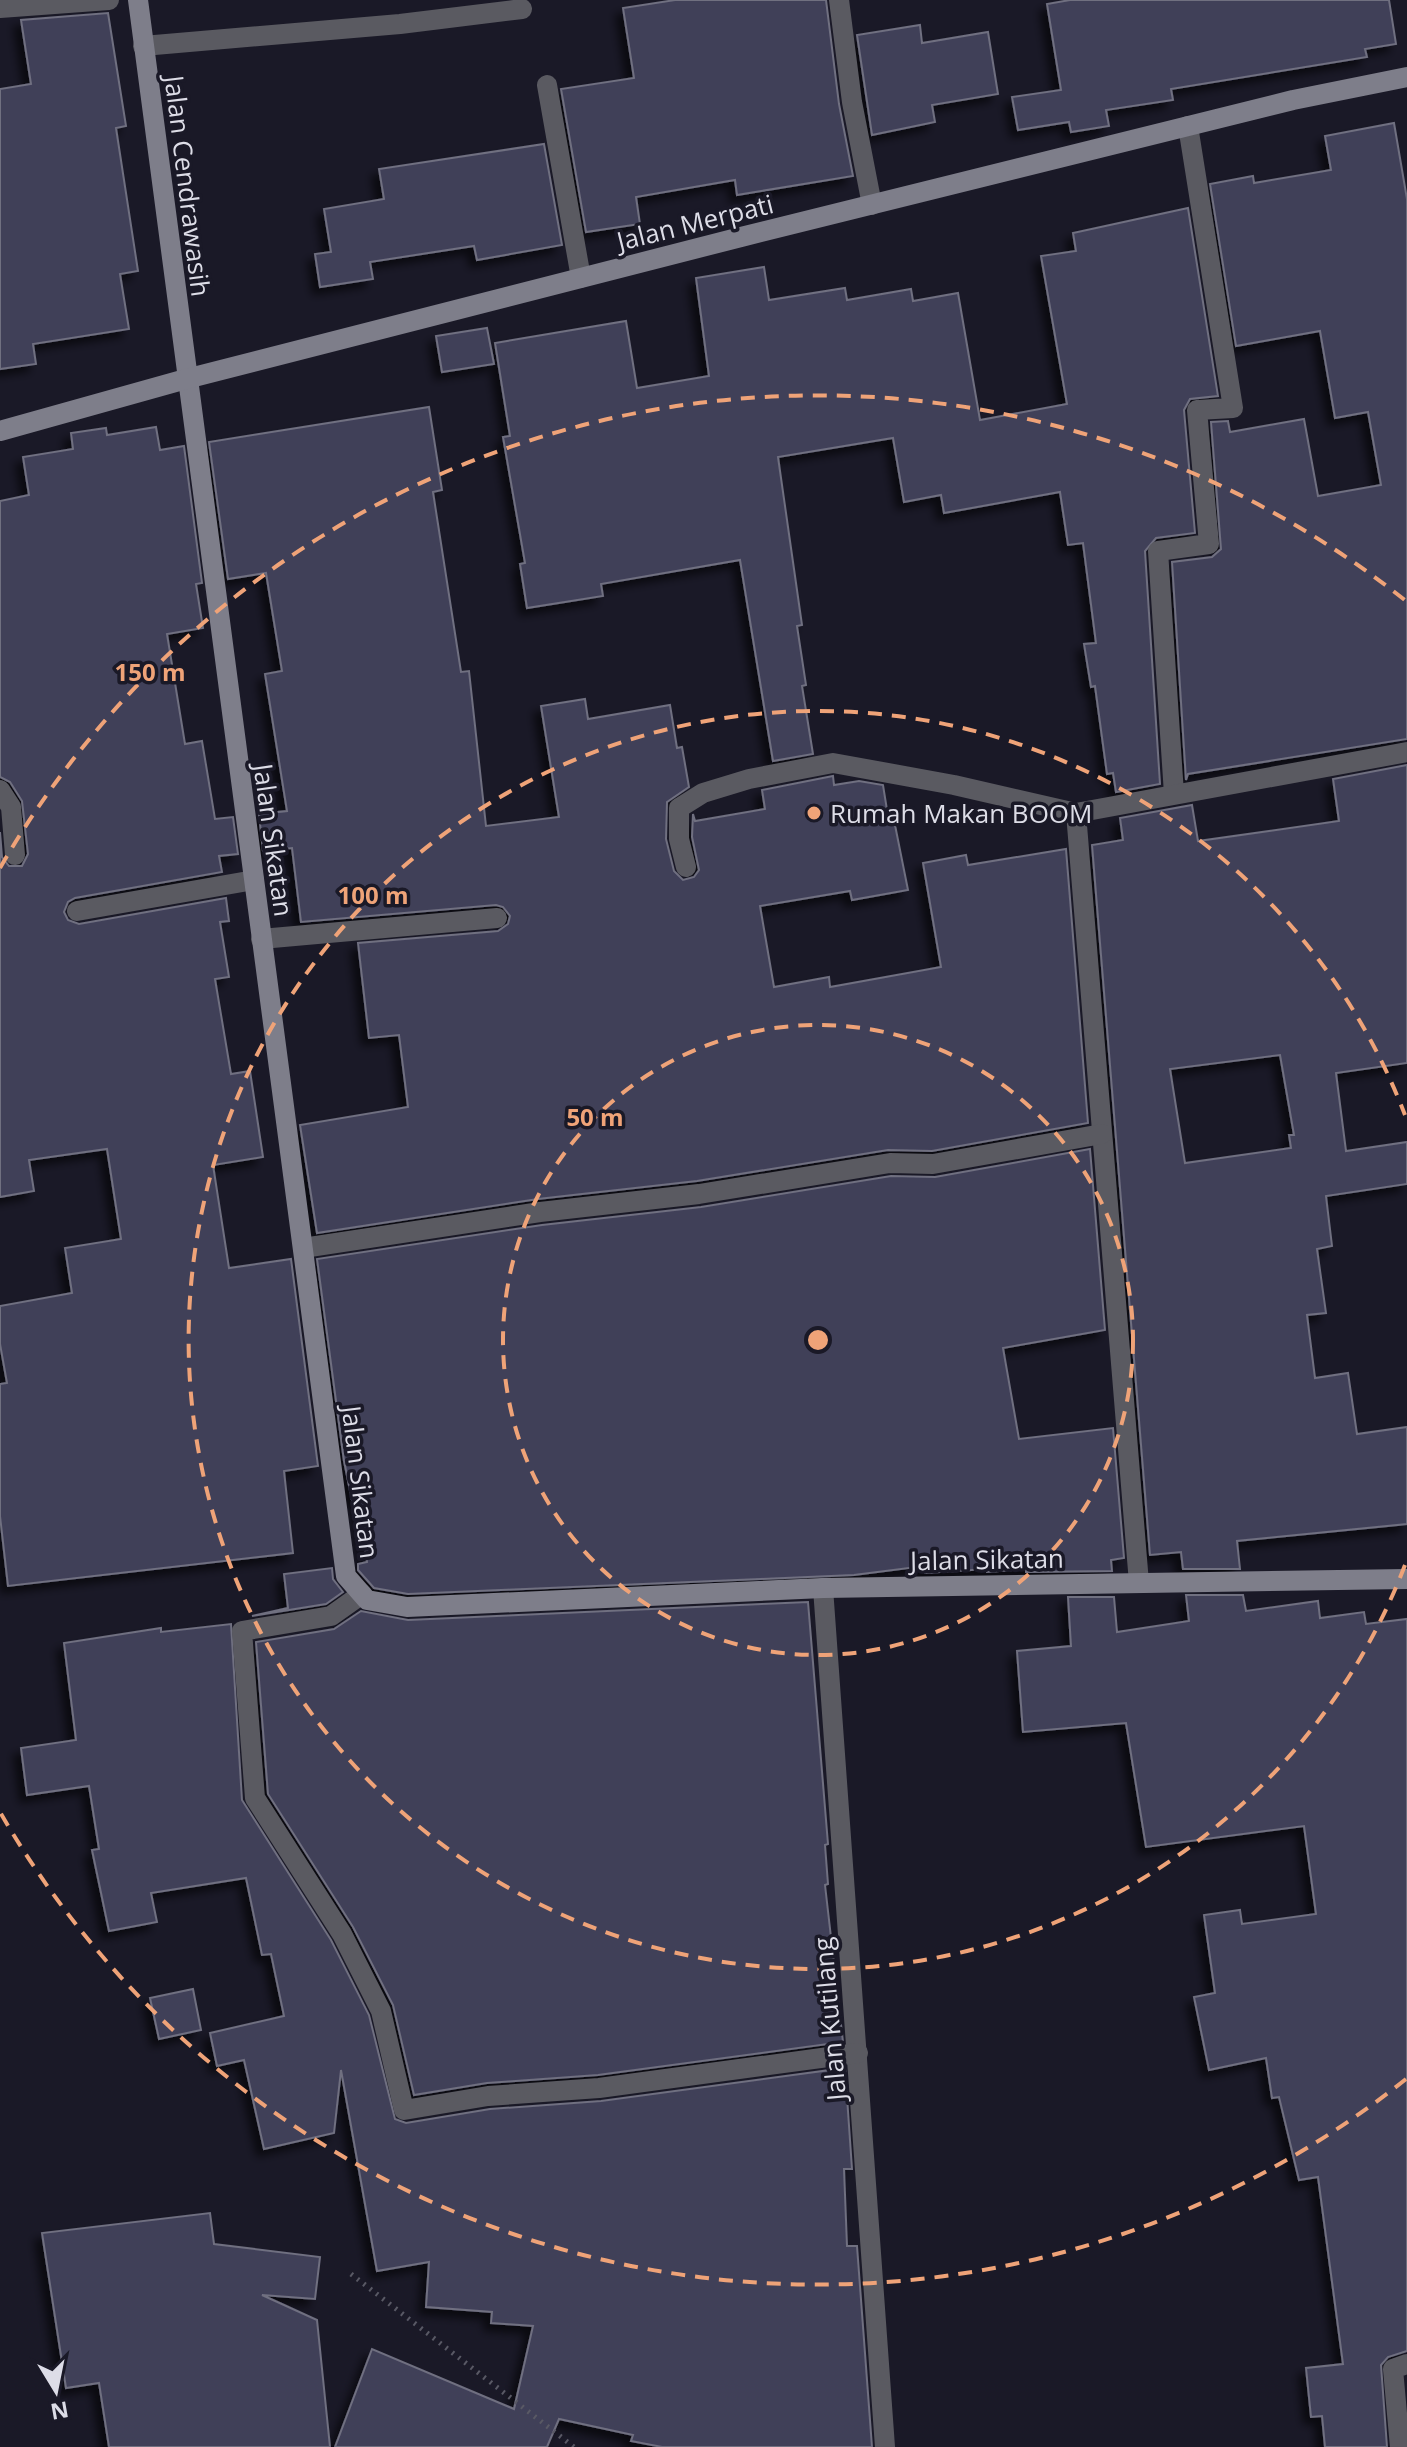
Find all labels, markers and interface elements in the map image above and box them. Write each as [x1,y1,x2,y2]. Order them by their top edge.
street label: Jalan Cendrawasih [156,70,219,299]
street label: Jalan Merpati [610,185,777,260]
text: 150 m [115,655,185,688]
street label: Jalan Sikatan [245,758,303,919]
place label: Rumah Makan BOOM [830,795,1092,831]
marker: Rumah Makan BOOM [805,804,823,822]
text: 100 m [338,878,408,911]
text: 50 m [566,1100,624,1133]
centre of rings [804,1326,832,1354]
street label: Jalan Sikatan [333,1401,388,1560]
street label: Jalan Sikatan [907,1540,1064,1578]
street label: Jalan Kutilang [804,1936,854,2105]
north arrow [16,2351,96,2431]
text: N [48,2395,71,2428]

